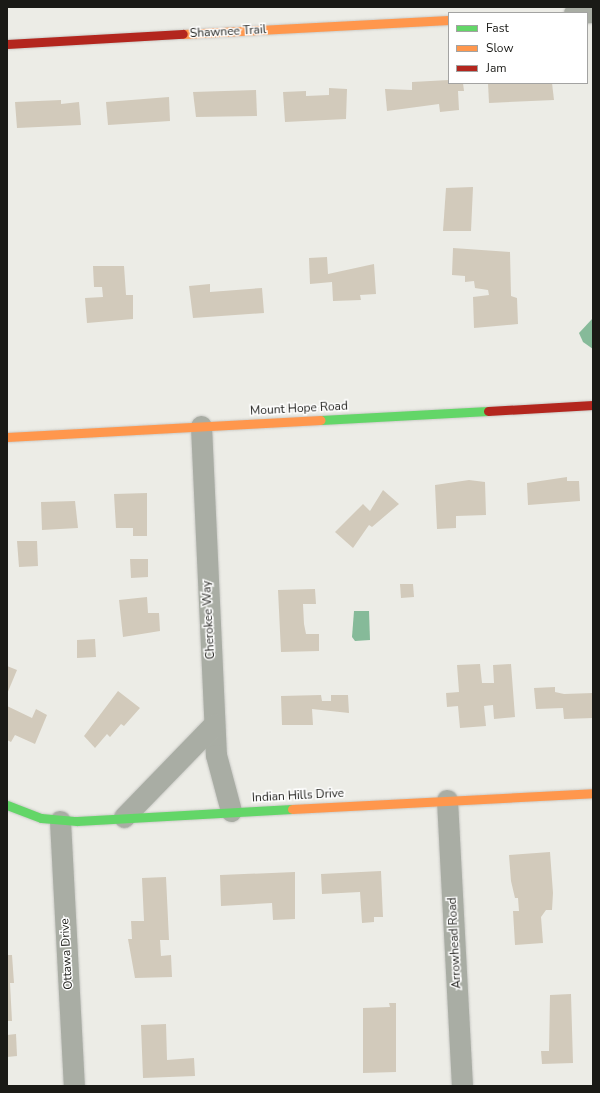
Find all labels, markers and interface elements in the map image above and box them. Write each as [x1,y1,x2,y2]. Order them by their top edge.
legend [448,12,588,84]
text: Fast [486,20,509,36]
street label: Shawnee Trail [189,23,267,41]
text: Slow [486,40,514,56]
text: Jam [486,60,507,76]
street label: Mount Hope Road [250,399,348,419]
street label: Cherokee Way [200,580,218,660]
street label: Indian Hills Drive [252,786,344,806]
street label: Arrowhead Road [445,897,465,989]
street label: Ottawa Drive [58,918,76,990]

